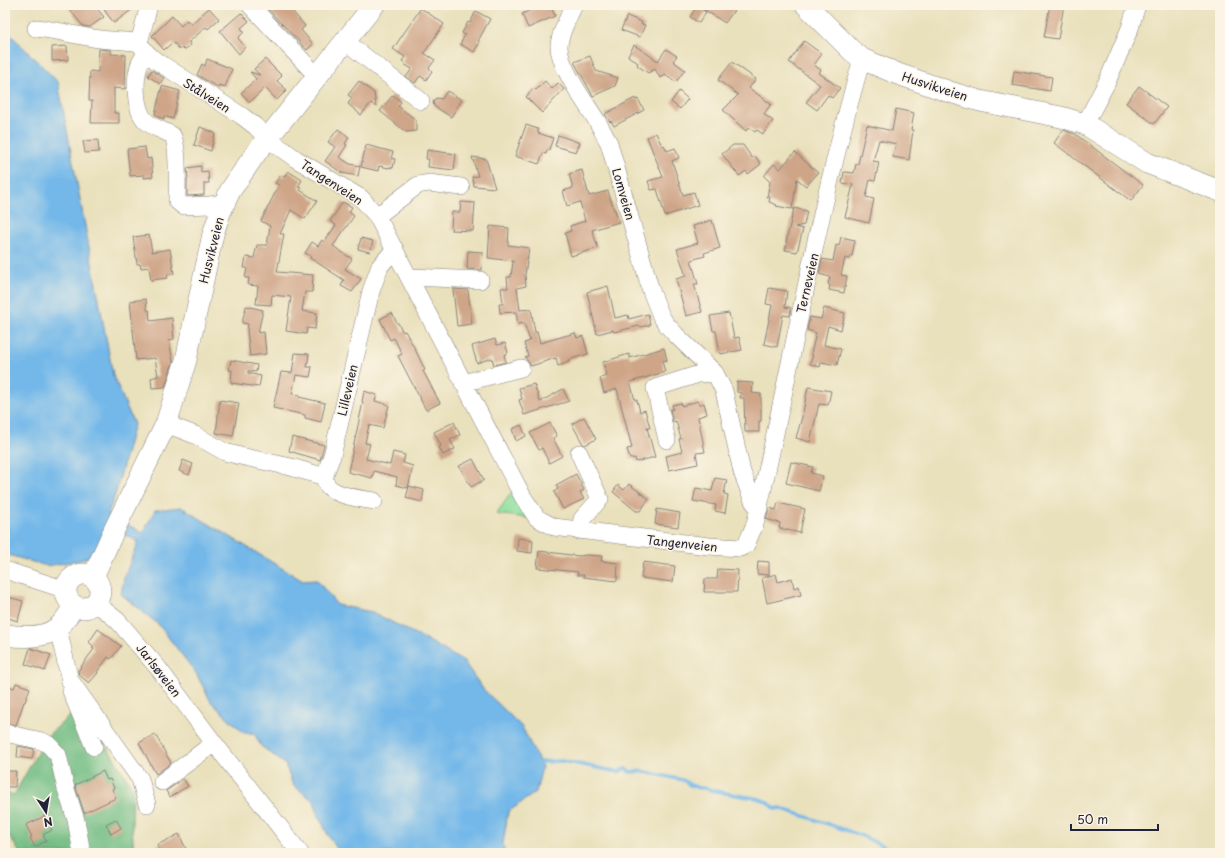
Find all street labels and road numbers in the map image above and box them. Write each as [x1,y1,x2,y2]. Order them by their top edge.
street label: Husvikveien [900,67,970,105]
street label: Stålveien [180,73,234,117]
street label: Tangenveien [297,155,367,209]
street label: Lomveien [608,166,640,222]
street label: Husvikveien [194,215,228,285]
street label: Terneveien [791,251,823,315]
street label: Lilleveien [332,362,362,418]
street label: Tangenveien [646,530,718,556]
street label: Jarlsøveien [132,639,186,701]

